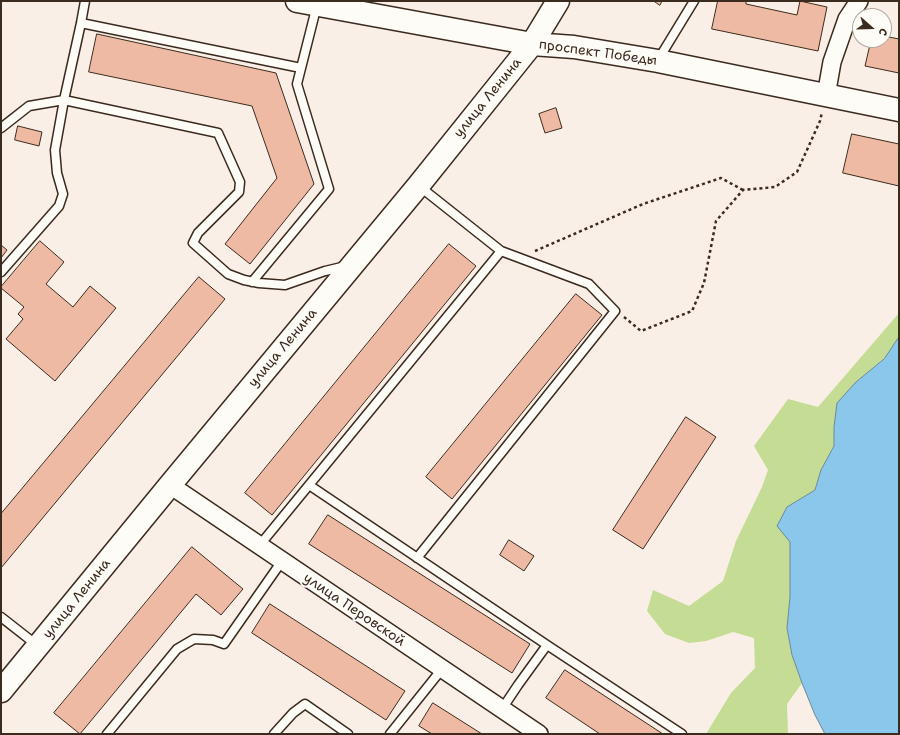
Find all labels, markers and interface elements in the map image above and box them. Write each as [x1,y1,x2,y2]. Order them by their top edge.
north arrow [852,8,892,48]
text: С [875,26,891,38]
street label: проспект Победы [538,36,658,70]
street label: улица Ленина [451,55,525,141]
street label: улица Ленина [245,305,321,391]
street label: улица Ленина [40,556,114,642]
street label: улица Перовской [300,570,408,650]

